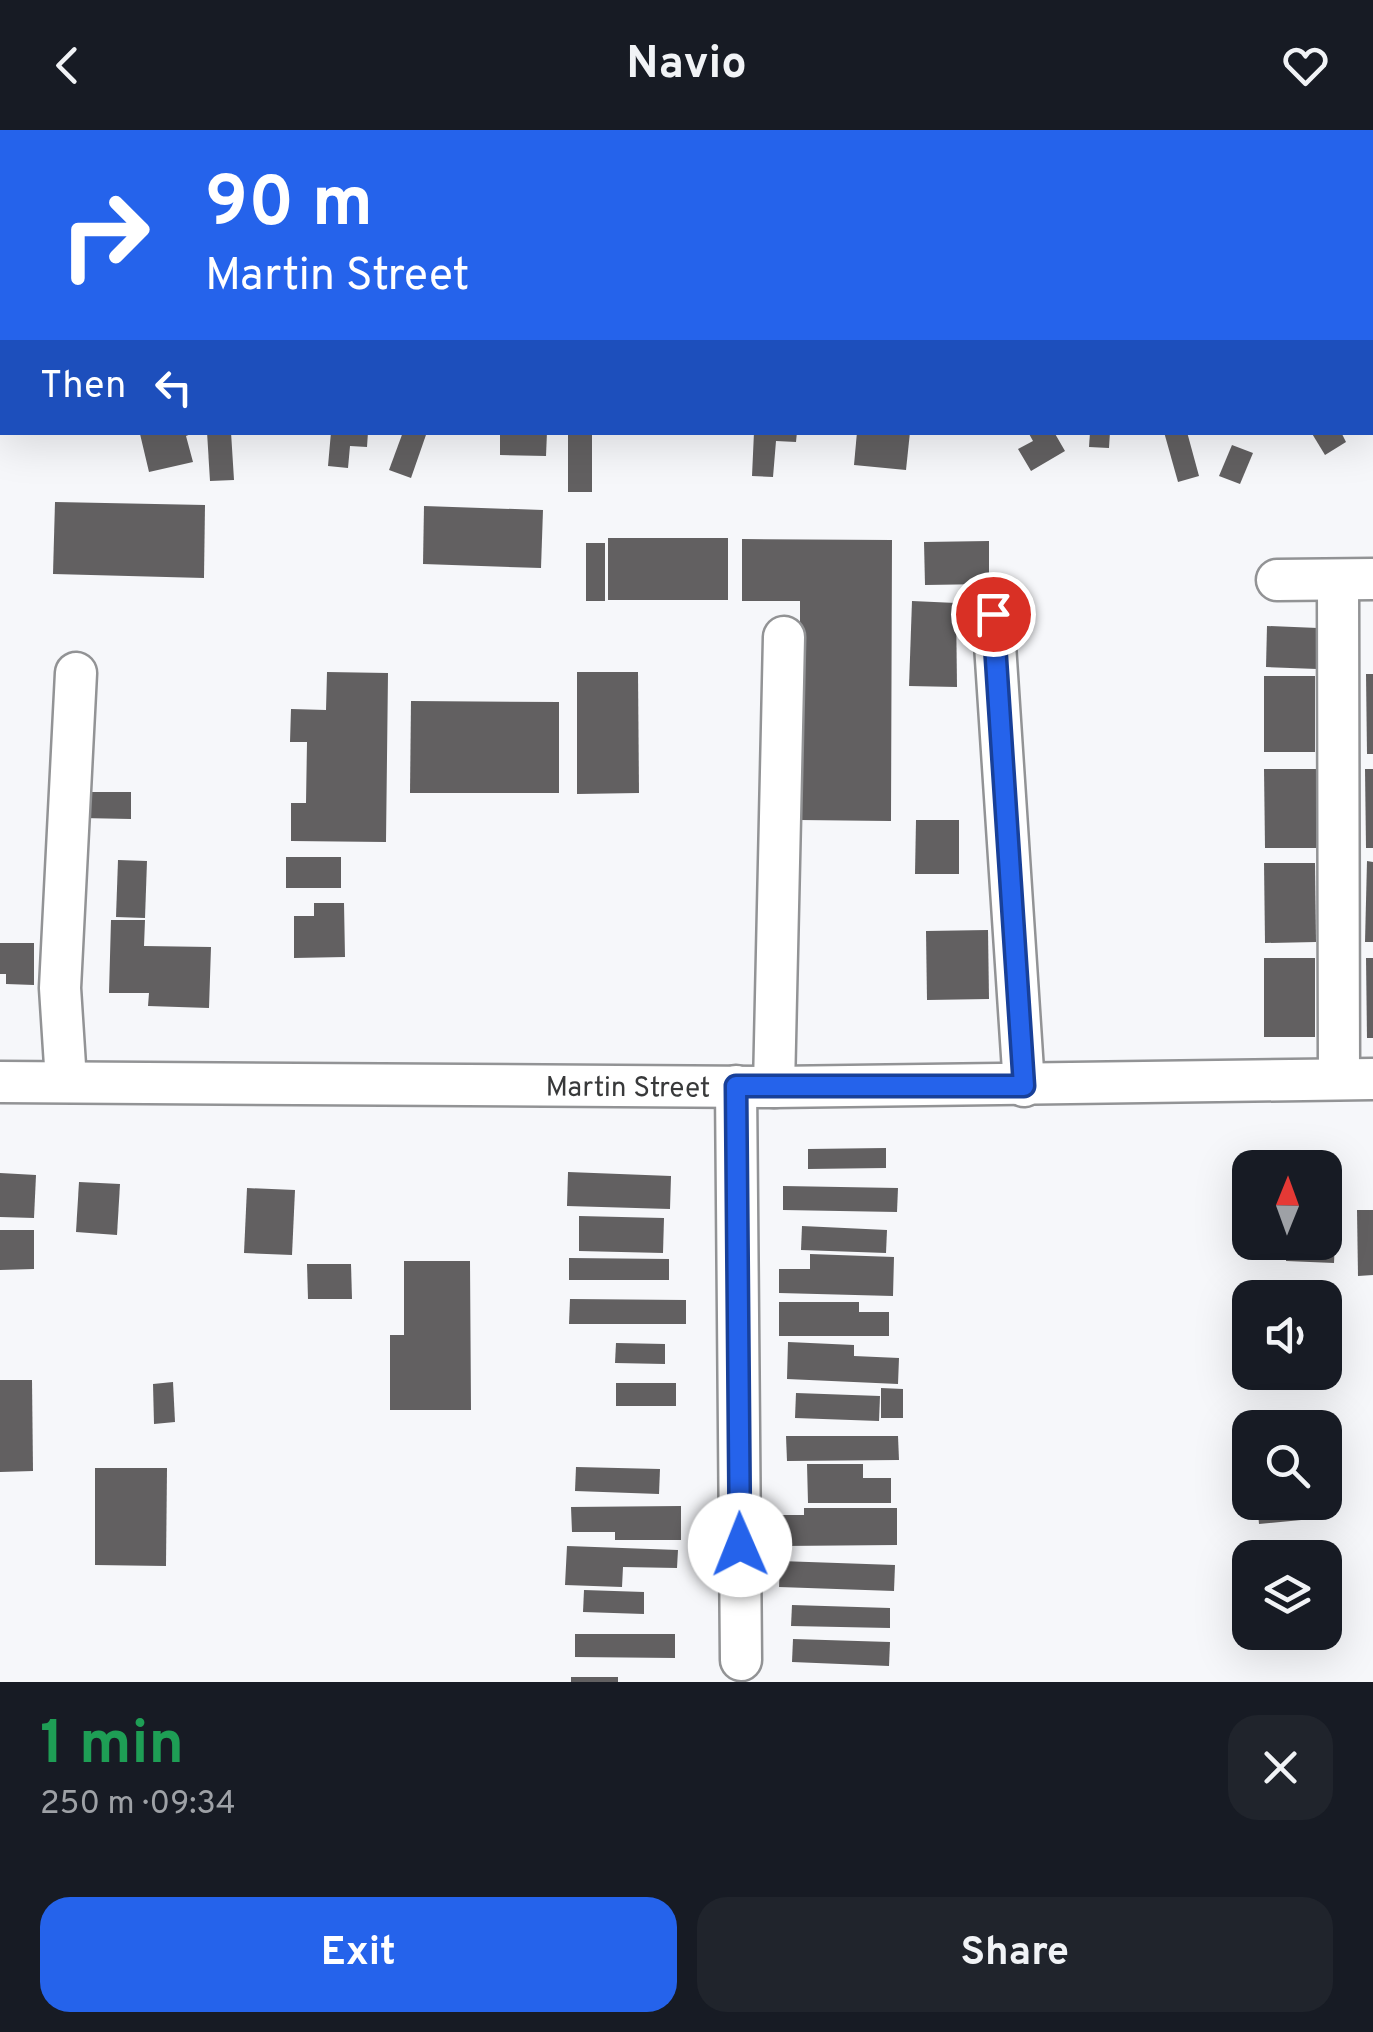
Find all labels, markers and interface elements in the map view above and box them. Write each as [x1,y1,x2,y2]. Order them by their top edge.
text: Navio [626,37,747,94]
icon: back [40,38,95,93]
icon: heart [1278,38,1333,93]
text: 90 m [205,162,373,251]
icon: right [40,170,170,300]
text: Martin Street [205,249,470,306]
icon: left [146,360,201,415]
text: Then [40,363,126,412]
pin [951,572,1036,657]
icon: arrive [966,587,1021,642]
street label: Martin Street [545,1071,710,1108]
north arrow [1232,1150,1342,1260]
map controls [1232,1150,1342,1650]
button: sound [1232,1280,1342,1390]
button: search [1232,1410,1342,1520]
position arrow [688,1493,792,1597]
button: layers [1232,1540,1342,1650]
text: 1 min [40,1709,184,1785]
button: close [1228,1715,1333,1820]
text: 250 m · 09:34 [40,1785,236,1825]
button: Exit [40,1897,677,2012]
button: Share [697,1897,1333,2012]

